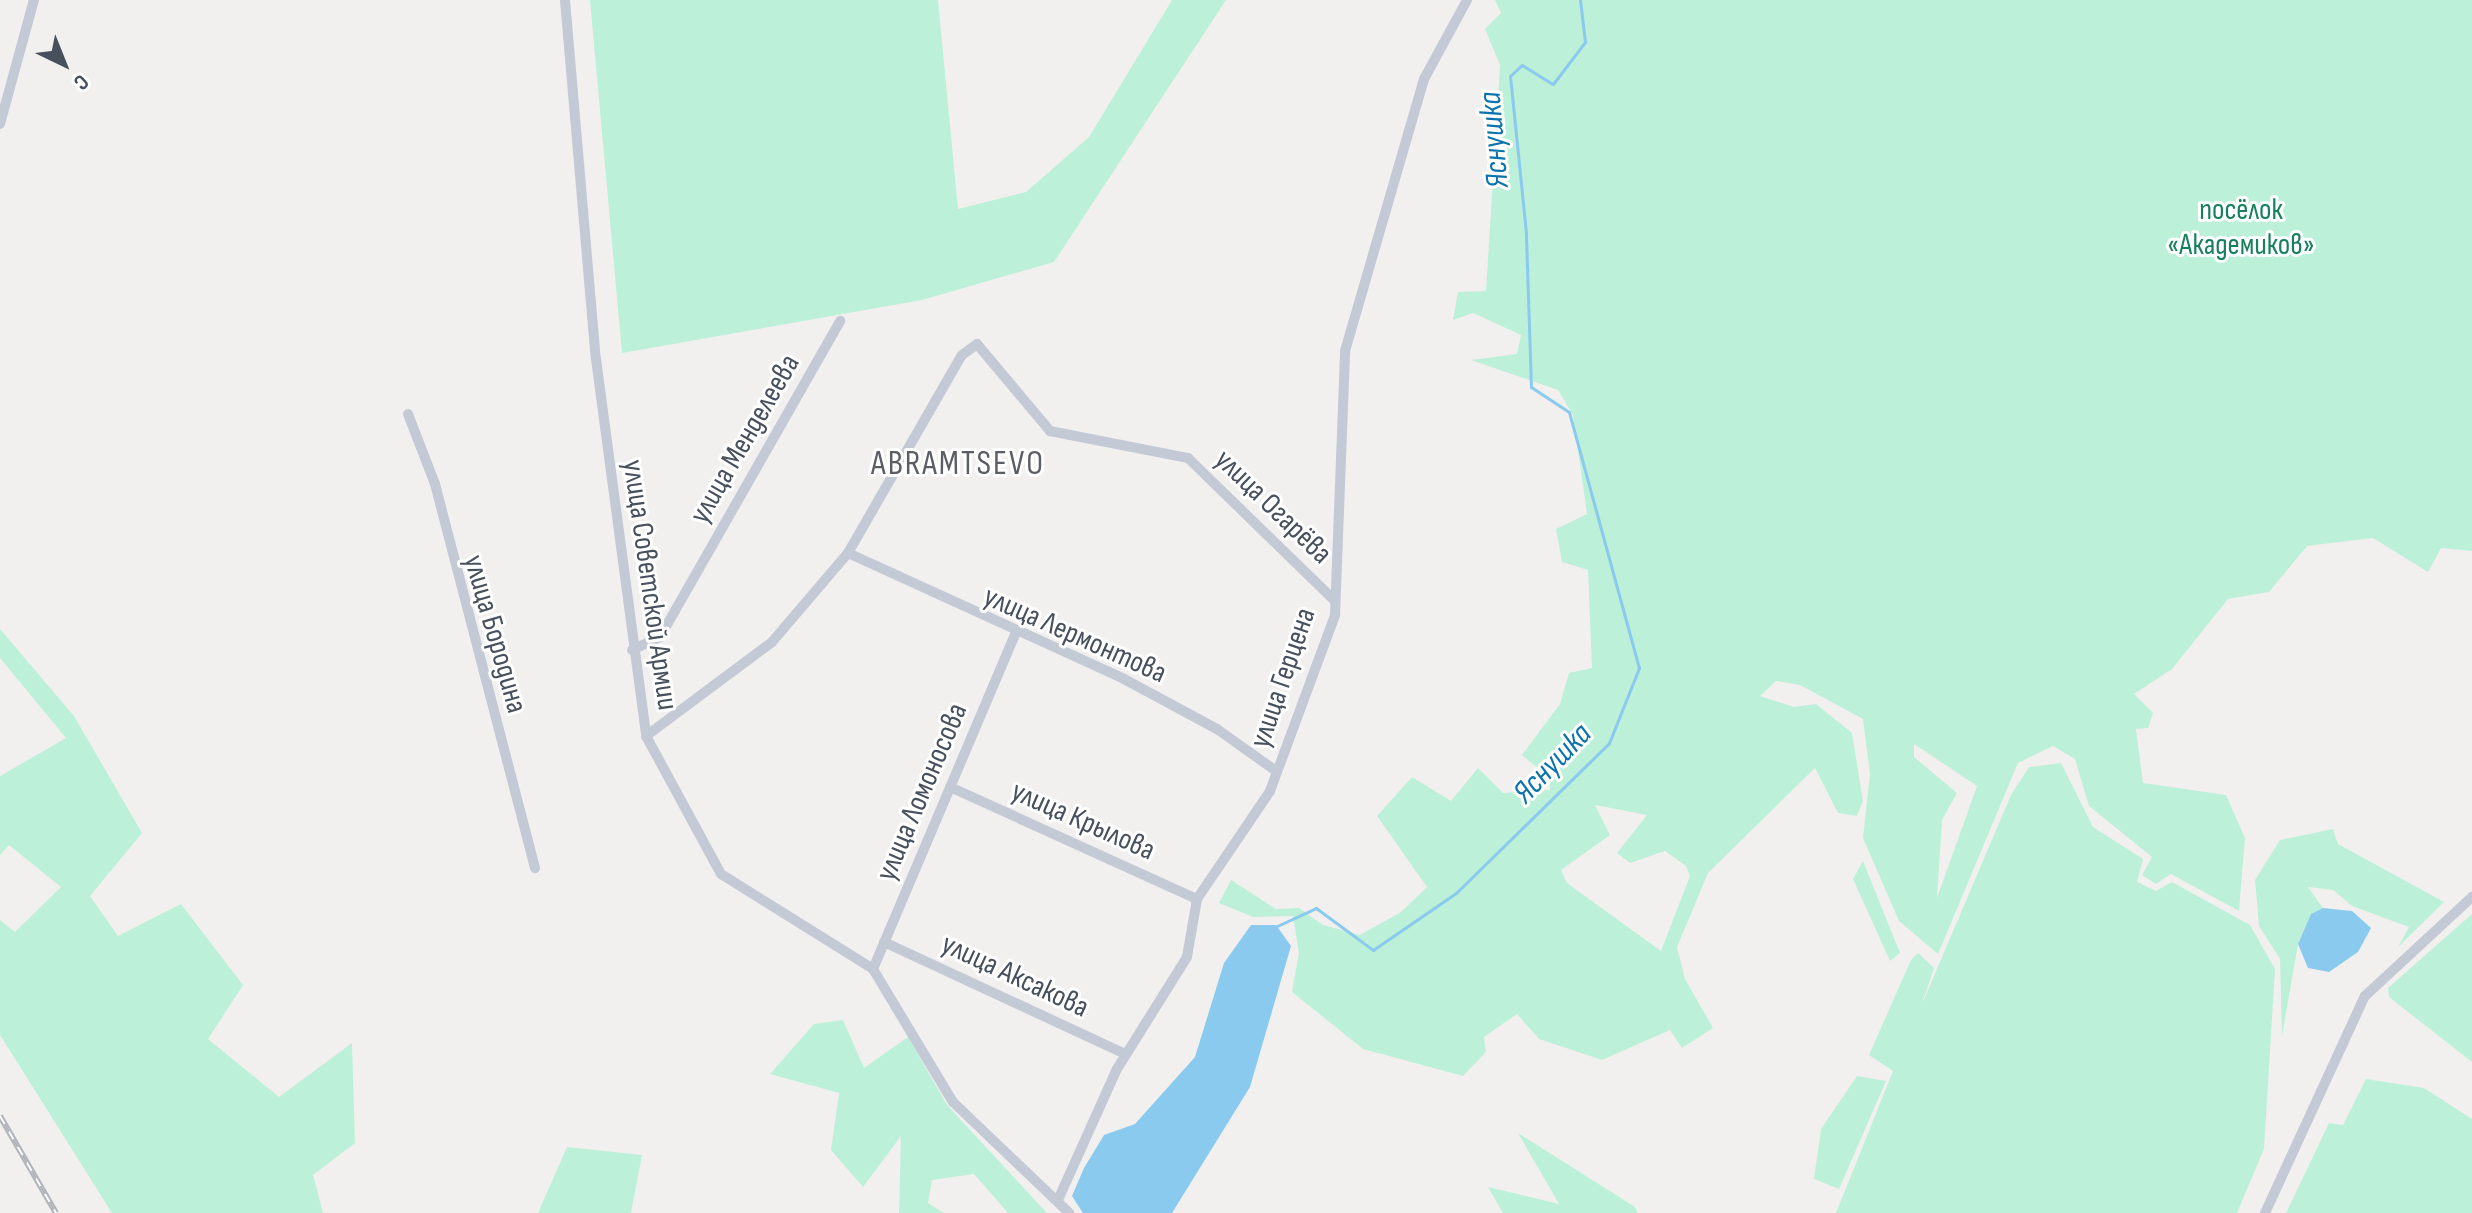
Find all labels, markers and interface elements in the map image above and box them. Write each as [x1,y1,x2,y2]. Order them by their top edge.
north arrow [24,24,104,104]
text: С [67,68,94,96]
water label: Яснушка [1472,90,1518,190]
park label: посёлок «Академиков» [2167,192,2315,262]
street label: улица Менделеева [682,348,808,530]
street label: улица Огарёва [1207,442,1339,572]
district label: ABRAMTSEVO [871,444,1045,484]
street label: улица Советской Армии [615,458,685,712]
street label: улица Бородина [455,551,535,717]
street label: улица Лермонтова [978,579,1172,691]
street label: улица Герцена [1242,603,1324,753]
street label: улица Ломоносова [868,698,976,886]
water label: Яснушка [1506,716,1600,812]
street label: улица Крылова [1006,773,1160,869]
street label: улица Аксакова [936,926,1094,1026]

